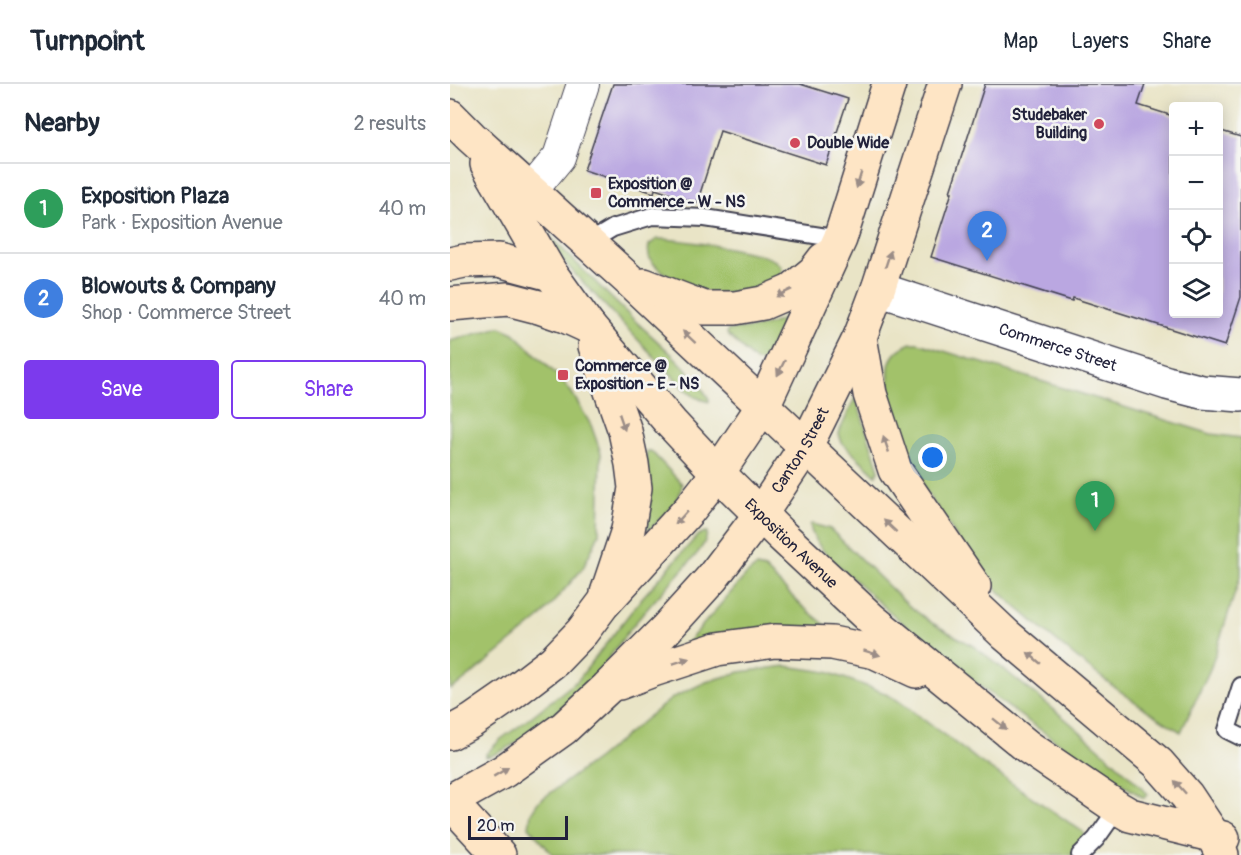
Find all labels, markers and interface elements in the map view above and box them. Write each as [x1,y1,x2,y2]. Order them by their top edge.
text: Turnpoint [30,24,144,59]
text: Map [1003,28,1038,55]
text: Layers [1071,28,1129,55]
text: Share [1162,28,1211,55]
map controls [1169,102,1223,318]
button: + [1169,102,1223,156]
place label: Studebaker Building [1012,105,1087,143]
text: Nearby [24,107,100,139]
text: 2 results [354,111,426,136]
marker: Studebaker Building [1092,117,1106,131]
place label: Double Wide [807,133,890,153]
marker: Double Wide [788,136,802,150]
button: − [1169,156,1223,210]
one-way arrow [854,171,863,189]
place label: Exposition @ Commerce - W - NS [608,174,745,212]
text: Exposition Plaza [81,182,229,210]
marker: Exposition @ Commerce - W - NS [589,186,603,200]
text: 1 [40,196,47,221]
text: 40 m [379,196,426,221]
text: Park · Exposition Avenue [81,210,283,235]
button: locate [1169,210,1223,264]
pin: 2 [968,212,1006,261]
one-way arrow [884,250,893,268]
button: layers [1169,264,1223,318]
text: Blowouts & Company [81,272,276,300]
text: 2 [38,286,49,311]
text: 40 m [379,286,426,311]
one-way arrow [775,289,792,298]
text: Shop · Commerce Street [81,300,291,325]
street label: Commerce Street [996,319,1120,376]
one-way arrow [682,330,697,344]
place label: Commerce @ Exposition - E - NS [575,356,699,394]
button: Save [24,360,219,419]
button: Share [231,360,426,419]
one-way arrow [776,360,785,377]
marker: Commerce @ Exposition - E - NS [556,368,570,382]
street label: Canton Street [767,404,834,497]
one-way arrow [618,413,627,431]
one-way arrow [881,435,891,453]
your location [918,443,947,472]
pin: 1 [1076,482,1114,531]
street label: Exposition Avenue [740,495,842,593]
one-way arrow [674,511,688,526]
one-way arrow [883,519,898,533]
one-way arrow [863,649,881,658]
one-way arrow [1027,652,1042,665]
one-way arrow [672,655,690,665]
one-way arrow [992,717,1007,730]
one-way arrow [493,767,509,778]
one-way arrow [1174,780,1187,795]
scale bar [468,813,568,840]
text: 20 m [477,816,515,836]

